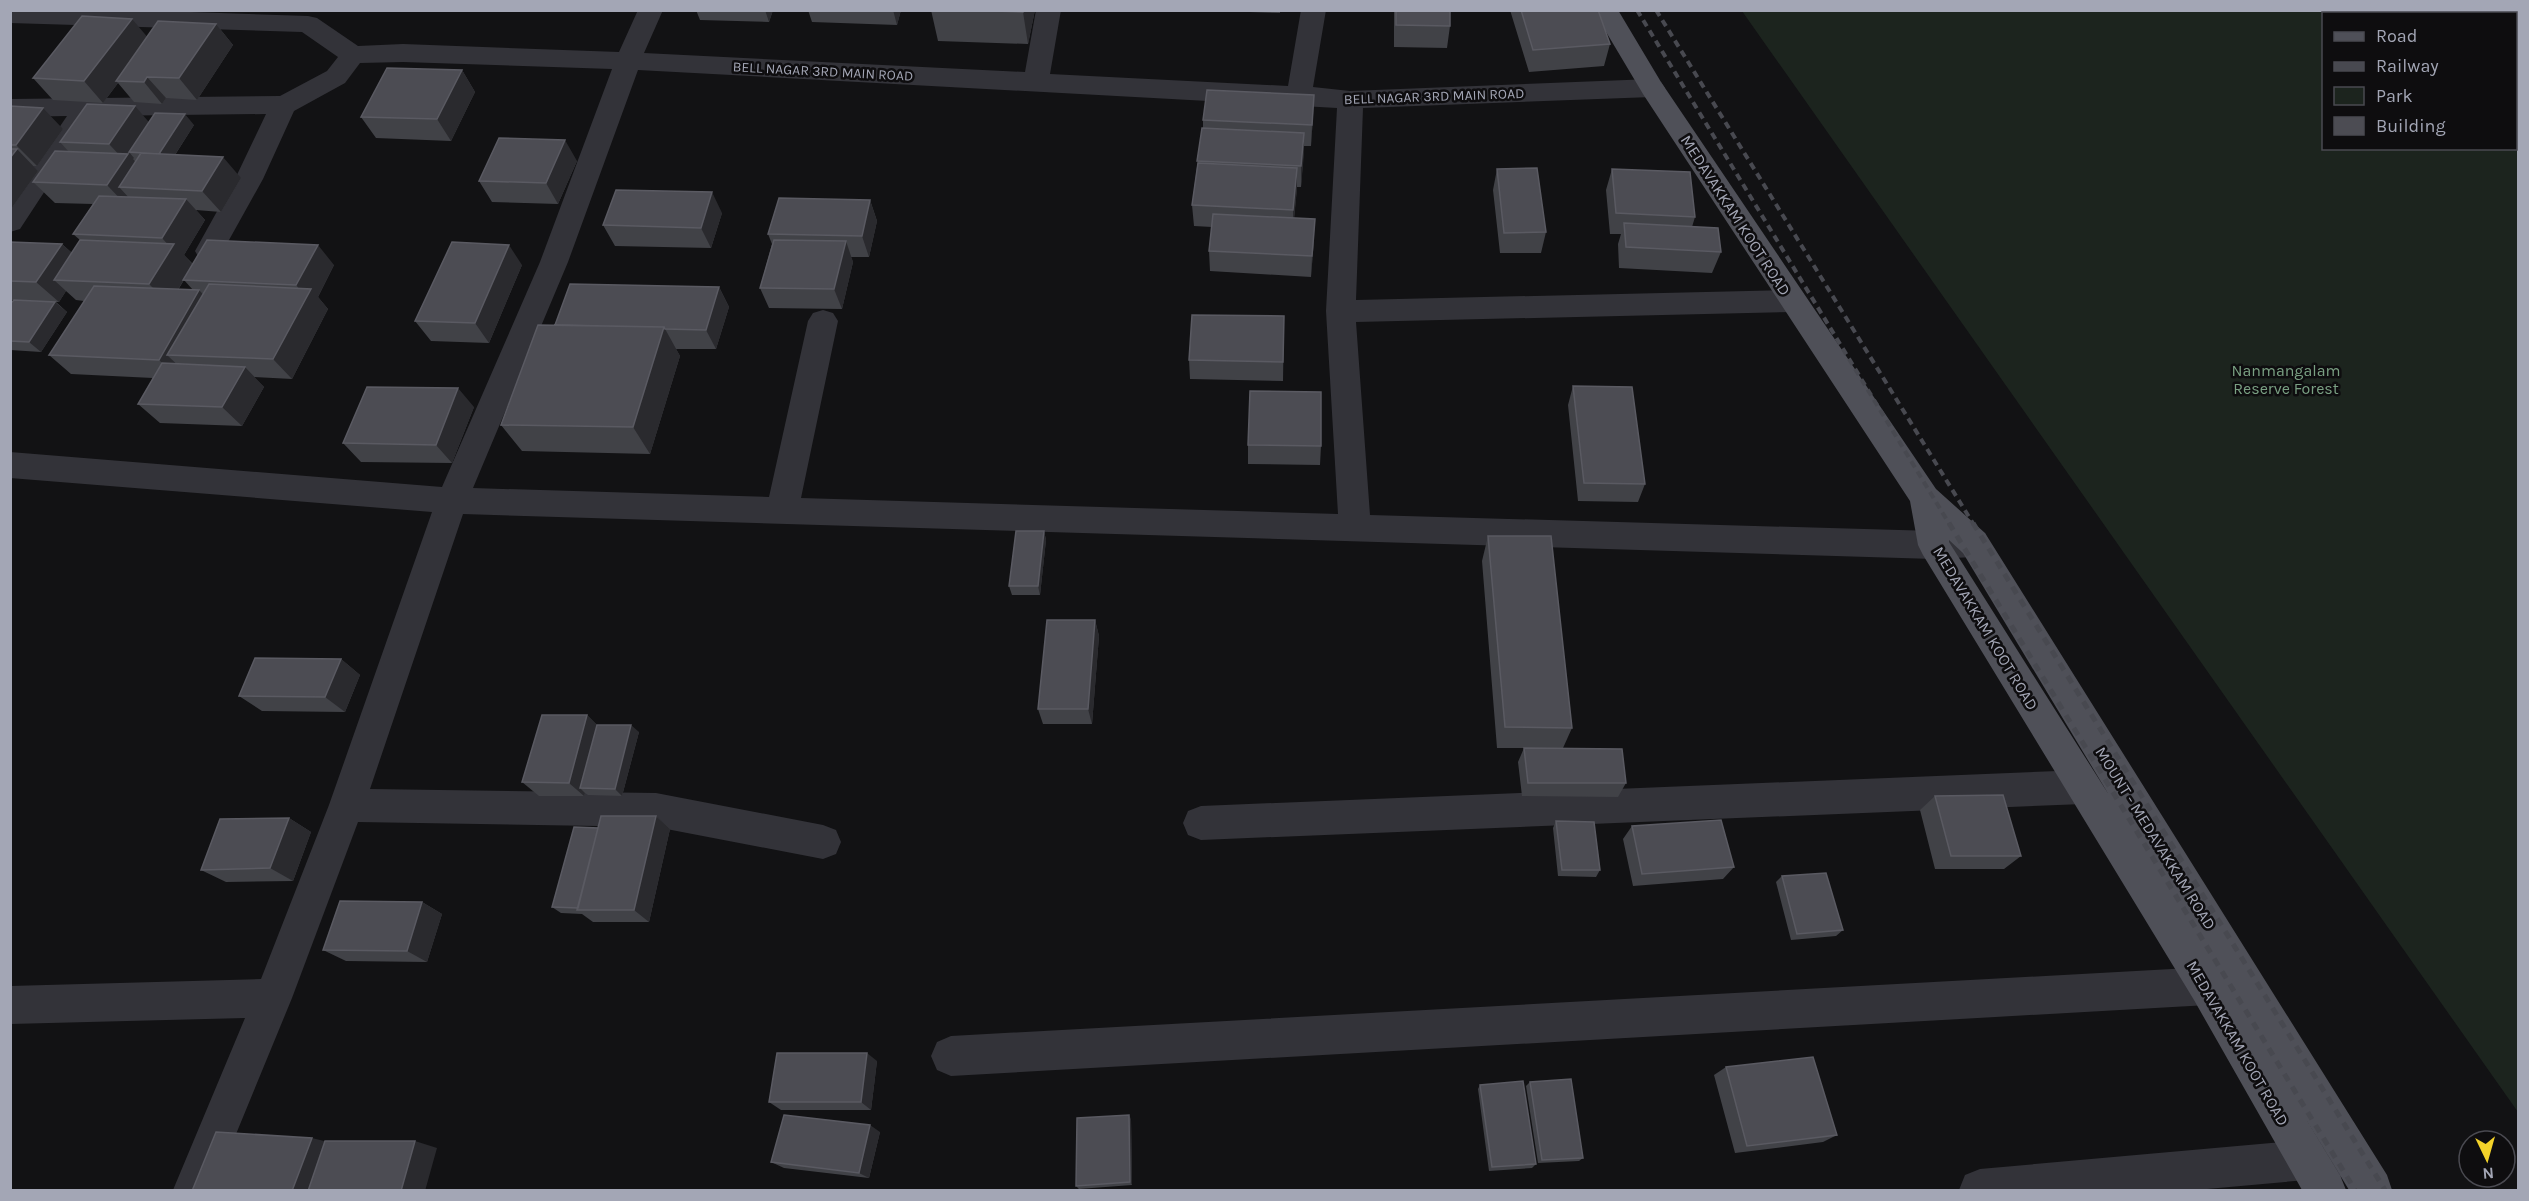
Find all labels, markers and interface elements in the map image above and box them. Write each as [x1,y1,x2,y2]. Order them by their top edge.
legend [2322,12,2517,150]
text: Road [2376,25,2417,47]
text: Railway [2376,55,2439,77]
street label: BELL NAGAR 3RD MAIN ROAD [732,58,914,85]
street label: BELL NAGAR 3RD MAIN ROAD [1343,85,1525,108]
text: Park [2376,85,2413,107]
text: Building [2376,115,2446,137]
street label: MEDAVAKKAM KOOT ROAD [1677,131,1795,299]
park label: Nanmangalam Reserve Forest [2232,361,2340,398]
street label: MEDAVAKKAM KOOT ROAD [1929,543,2042,714]
street label: MOUNT - MEDAVAKKAM ROAD [2091,743,2220,933]
street label: MEDAVAKKAM KOOT ROAD [2182,957,2293,1129]
north arrow [2457,1129,2517,1189]
text: N [2482,1163,2495,1183]

